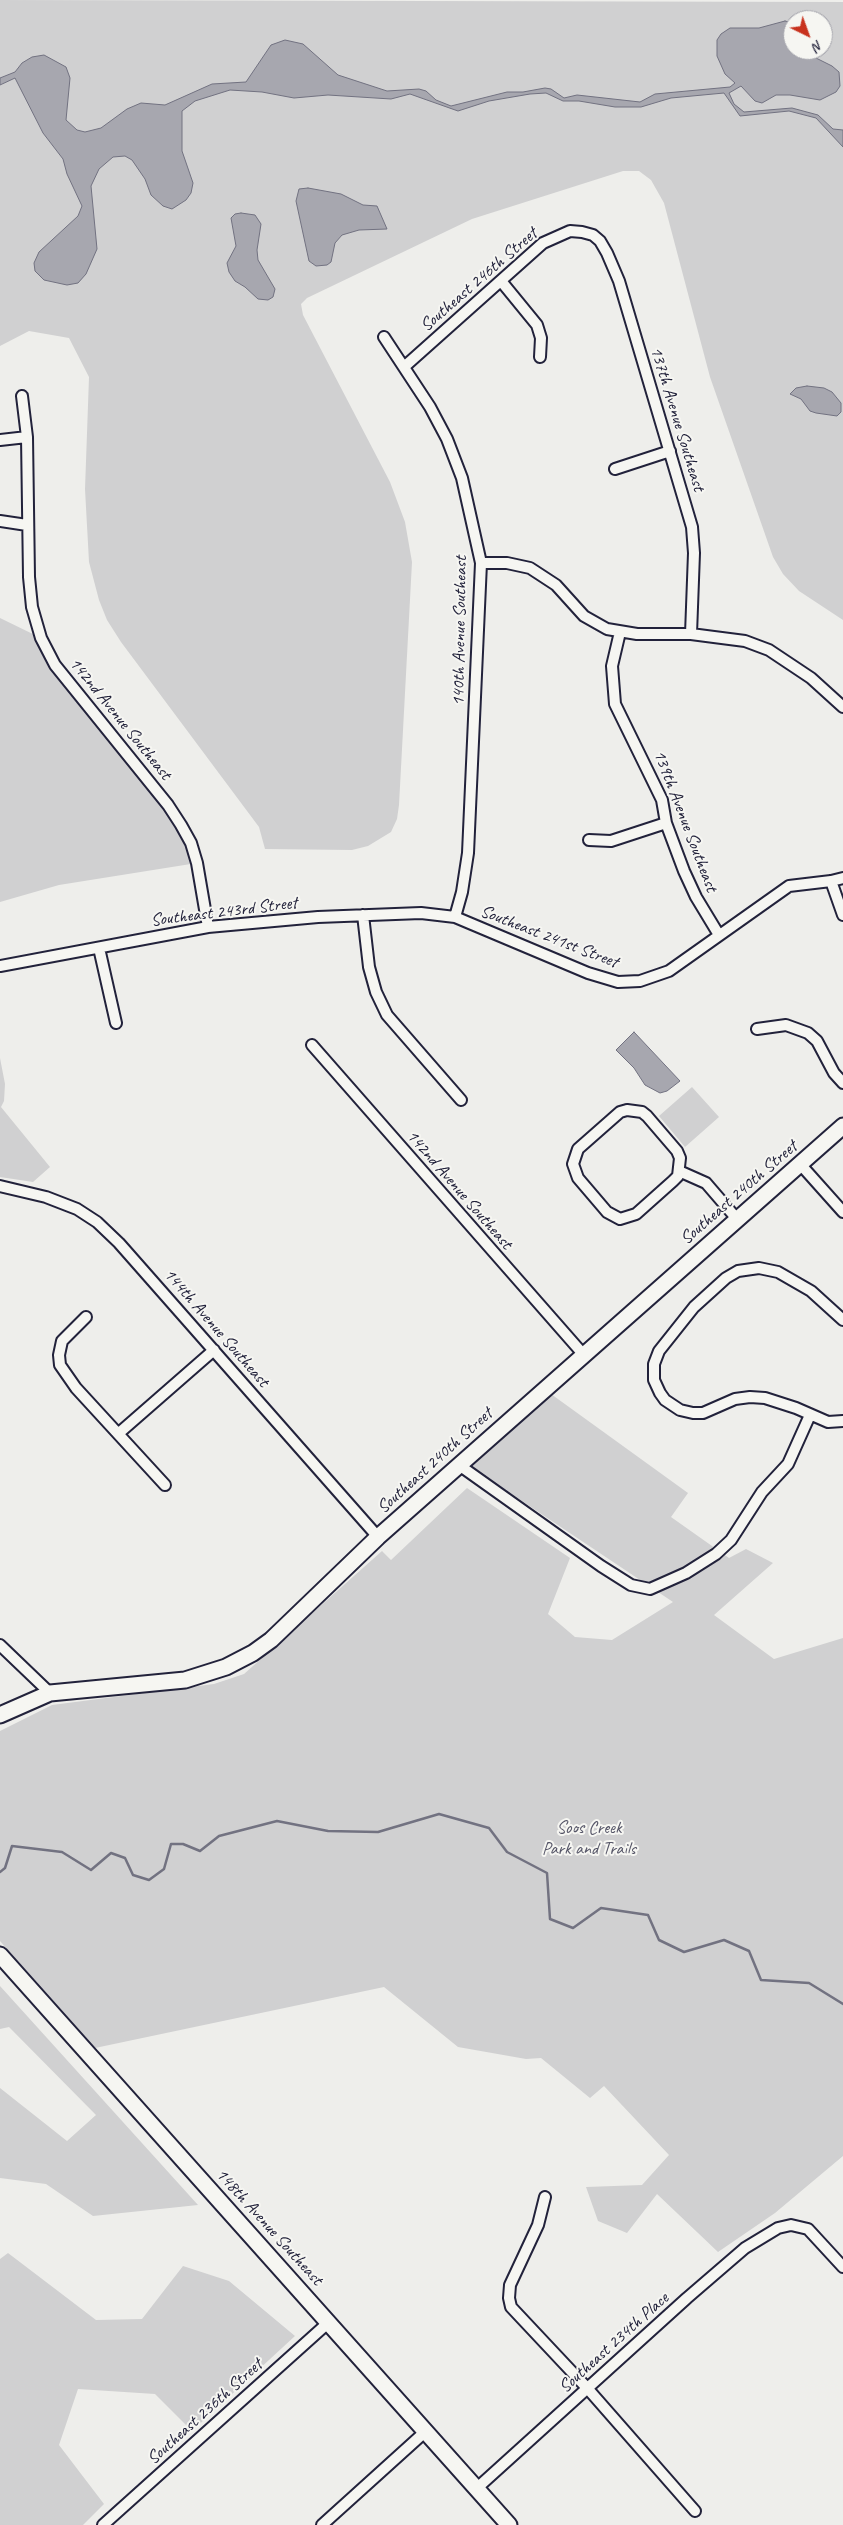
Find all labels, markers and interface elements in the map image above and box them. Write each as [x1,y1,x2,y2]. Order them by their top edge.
north arrow [783,10,833,60]
text: N [809,37,827,55]
street label: Southeast 246th Street [416,223,542,337]
street label: 137th Avenue Southeast [645,344,709,494]
street label: 140th Avenue Southeast [448,556,472,706]
street label: 142nd Avenue Southeast [64,654,176,784]
street label: 139th Avenue Southeast [648,747,722,895]
street label: Southeast 243rd Street [150,892,298,932]
street label: Southeast 241st Street [477,901,621,973]
street label: 142nd Avenue Southeast [401,1126,517,1254]
street label: Southeast 240th Street [676,1136,802,1250]
street label: 144th Avenue Southeast [159,1264,273,1392]
street label: Southeast 240th Street [373,1404,497,1518]
park label: Soos Creek Park and Trails [542,1817,636,1860]
street label: 148th Avenue Southeast [211,2164,327,2290]
street label: Southeast 234th Place [555,2288,673,2398]
street label: Southeast 236th Street [143,2355,267,2469]

